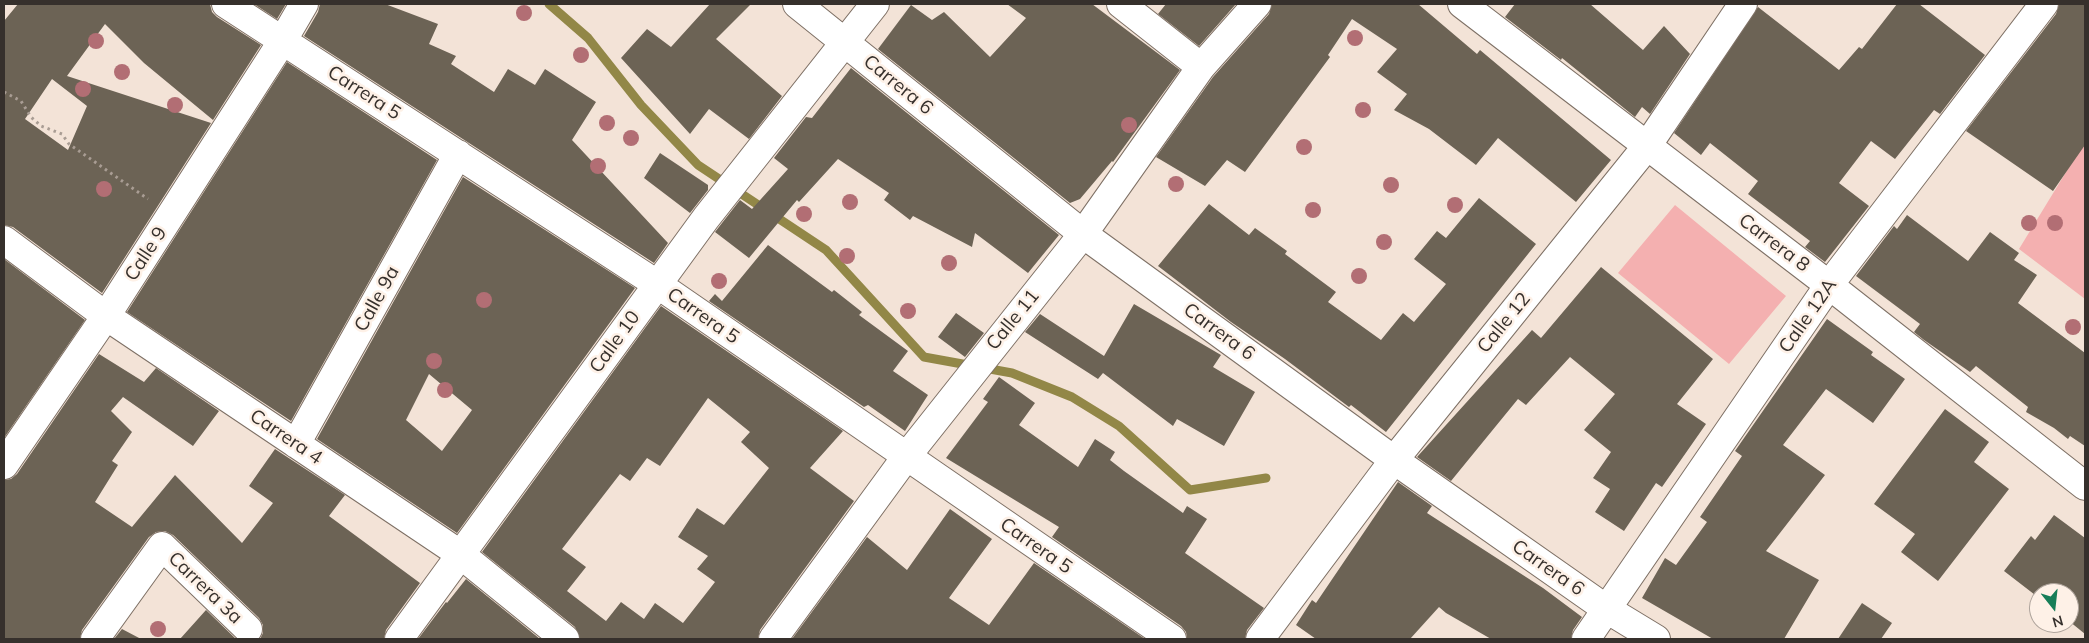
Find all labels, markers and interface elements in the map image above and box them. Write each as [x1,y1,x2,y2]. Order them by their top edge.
street label: Carrera 6 [859,50,937,120]
street label: Carrera 5 [323,61,405,125]
street label: Carrera 8 [1734,209,1814,277]
street label: Calle 9 [120,223,172,285]
street label: Calle 9a [350,262,404,336]
street label: Calle 12A [1774,275,1842,357]
street label: Carrera 5 [663,283,743,349]
street label: Calle 11 [982,285,1044,355]
street label: Calle 12 [1473,288,1535,358]
street label: Carrera 6 [1179,298,1259,366]
street label: Calle 10 [585,306,645,378]
street label: Carrera 4 [245,404,327,470]
street label: Carrera 5 [996,513,1076,579]
street label: Carrera 6 [1508,535,1588,601]
street label: Carrera 3a [163,547,247,629]
north arrow [2029,583,2079,633]
text: N [2050,611,2065,632]

